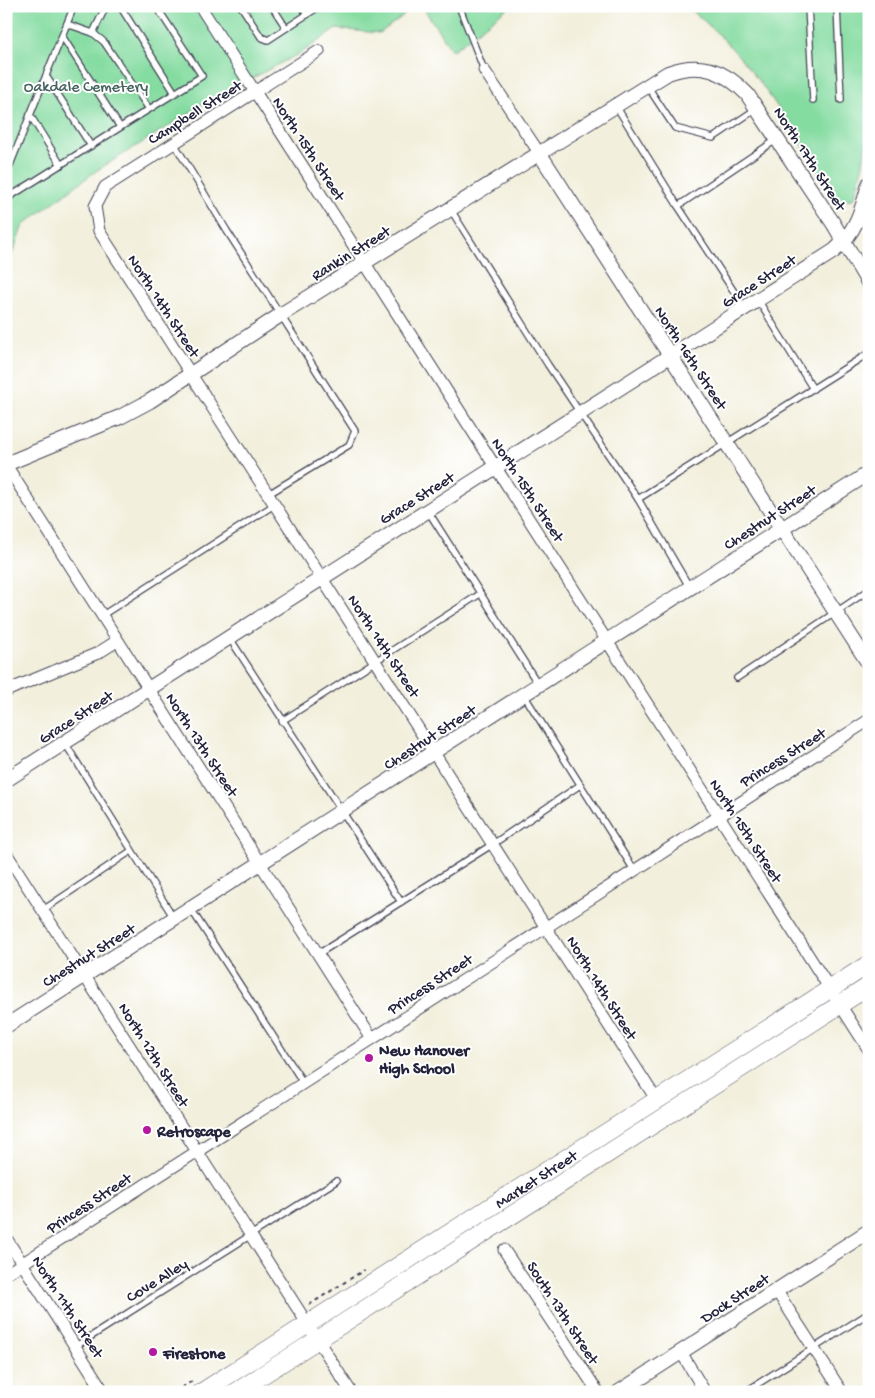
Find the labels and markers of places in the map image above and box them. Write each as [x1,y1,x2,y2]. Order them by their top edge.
place label: New Hanover High School [379,1043,471,1080]
marker: New Hanover High School [363,1052,375,1064]
marker: Retroscape [141,1124,153,1136]
place label: Retroscape [156,1124,231,1143]
marker: Firestone [147,1346,159,1358]
place label: Firestone [162,1346,226,1365]

